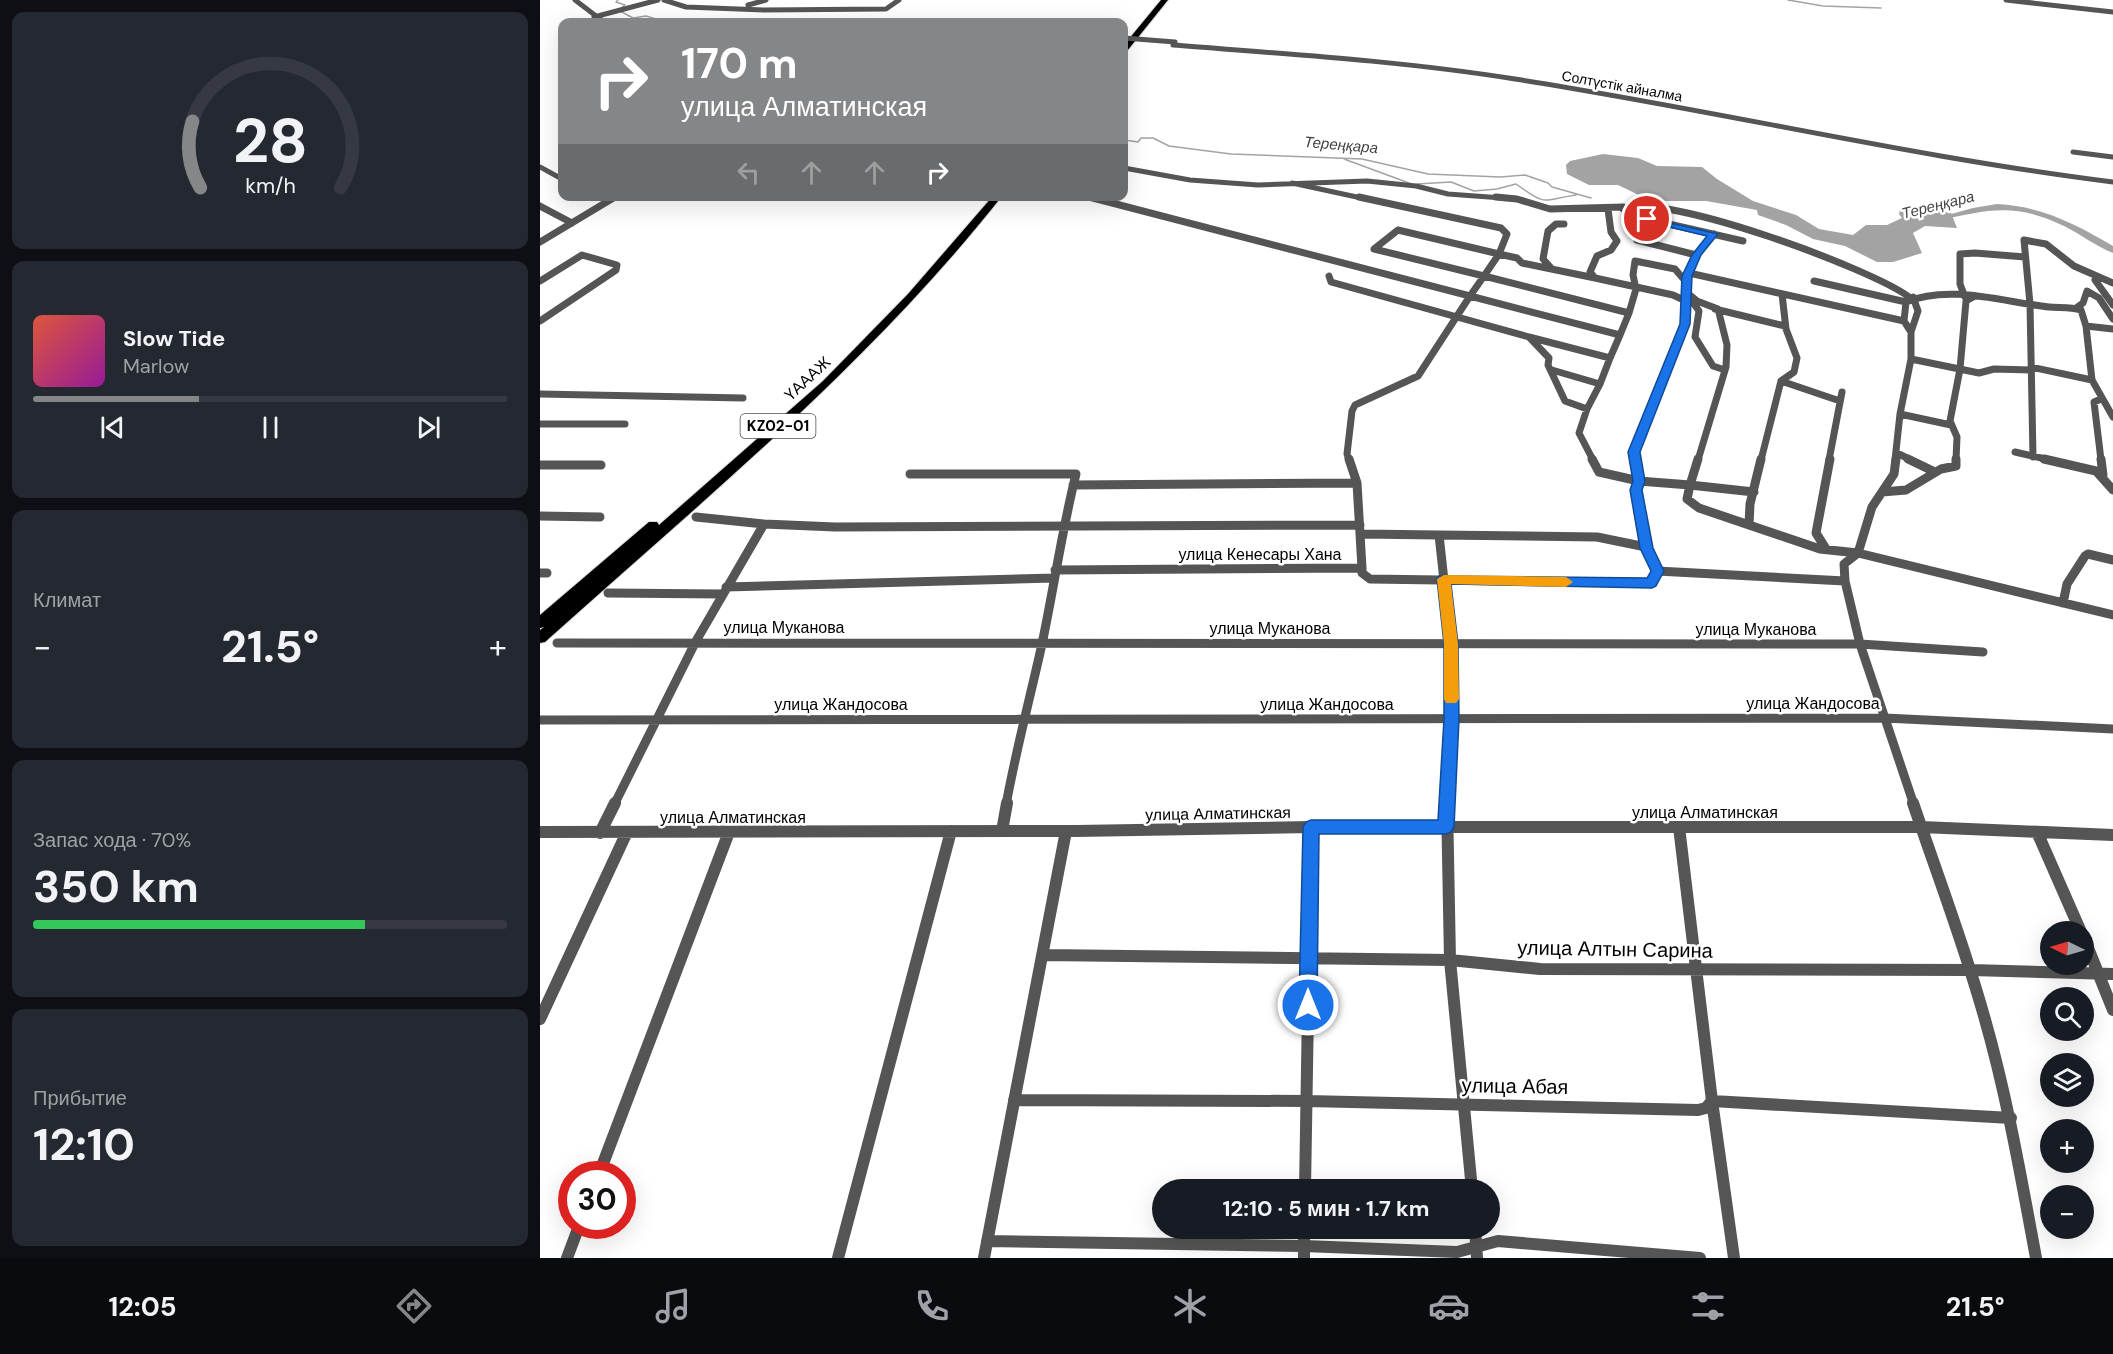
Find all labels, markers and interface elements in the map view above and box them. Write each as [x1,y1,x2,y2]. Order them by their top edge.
text: 170 m [681,36,798,91]
icon: right [582,42,660,120]
street label: Солтүстік айналма [1560,67,1684,106]
text: улица Алматинская [681,89,927,124]
text: 28 [232,100,308,181]
water label: Тереңқара [1303,132,1379,158]
icon: left [732,156,765,189]
icon: ahead [795,156,828,189]
icon: ahead [858,156,891,189]
icon: right [921,156,954,189]
text: km/h [245,172,295,200]
water label: Тереңқара [1900,186,1976,224]
pin [1621,193,1672,244]
icon: arrive [1630,202,1663,235]
text: Slow Tide [123,324,225,353]
street label: ҮАААЖ [780,352,835,405]
text: Marlow [123,353,189,379]
icon: previous [96,411,129,444]
icon: pause [254,411,287,444]
icon: next [412,411,445,444]
road number: KZ02-01 [740,414,816,438]
street label: улица Кенесары Хана [1178,544,1342,565]
text: Климат [33,587,101,613]
text: 21.5° [221,617,319,676]
street label: улица Муканова [724,617,845,638]
street label: улица Муканова [1210,618,1331,639]
street label: улица Муканова [1696,619,1817,640]
text: − [33,625,51,668]
text: + [489,625,507,668]
street label: улица Жандосова [1746,693,1880,714]
street label: улица Жандосова [774,694,908,715]
street label: улица Жандосова [1260,694,1394,715]
street label: улица Алматинская [1145,802,1291,825]
street label: улица Алматинская [1632,802,1778,823]
street label: улица Алматинская [660,807,806,828]
text: Запас хода · 70% [33,827,191,853]
text: 350 km [33,857,199,916]
north arrow [2040,921,2094,975]
map controls [2040,921,2094,1239]
street label: улица Алтын Сарина [1517,934,1714,964]
position arrow [1276,973,1340,1037]
button: search [2040,987,2094,1041]
button: layers [2040,1053,2094,1107]
street label: улица Абая [1461,1072,1569,1100]
text: Прибытие [33,1085,127,1111]
text: 12:10 [33,1115,135,1174]
button: + [2040,1119,2094,1173]
speed limit sign: 30 [558,1161,636,1239]
button: − [2040,1185,2094,1239]
text: 12:10 · 5 мин · 1.7 km [1223,1194,1429,1223]
icon: directions [393,1285,435,1327]
icon: music [652,1285,694,1327]
icon: phone [911,1285,953,1327]
icon: climate [1169,1285,1211,1327]
icon: car [1428,1285,1470,1327]
icon: filters [1687,1285,1729,1327]
text: 12:05 [108,1289,176,1324]
text: 21.5° [1946,1289,2005,1324]

